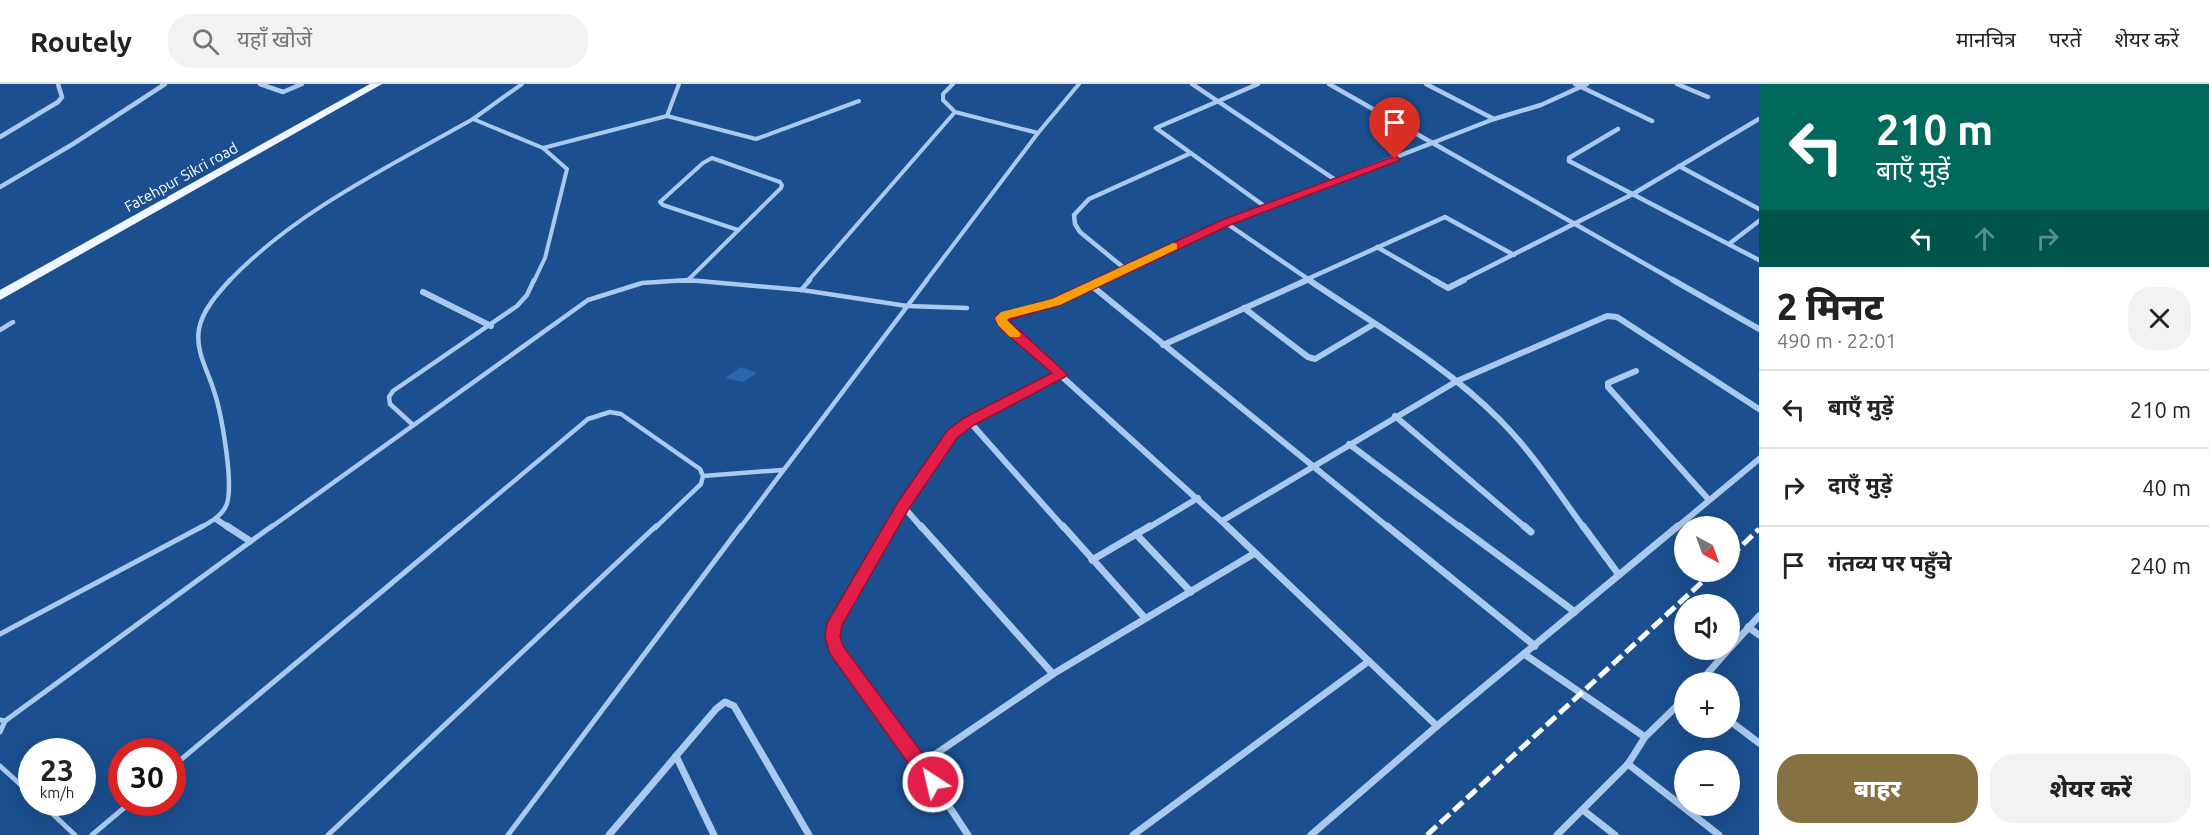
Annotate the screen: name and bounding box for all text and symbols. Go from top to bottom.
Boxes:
search box [168,14,588,68]
icon: search [189,25,222,58]
text: Routely [30,26,132,57]
text: यहाँ खोजें [237,26,312,51]
text: मानचित्र [1956,27,2016,51]
text: परतें [2049,27,2081,51]
text: शेयर करें [2114,27,2179,51]
pin [1369,97,1420,159]
icon: arrive [1378,106,1411,139]
text: 210 m [1876,106,1993,153]
icon: left [1777,108,1855,186]
street label: Fatehpur Sikri road [121,139,241,215]
text: बाएँ मुड़ें [1876,155,1950,185]
icon: left [1905,222,1938,255]
icon: ahead [1968,222,2001,255]
icon: right [2031,222,2064,255]
text: 2 मिनट [1777,286,1883,327]
button: close [2128,287,2191,350]
text: 490 m · 22:01 [1777,329,1897,352]
icon: left [1777,393,1810,426]
text: बाएँ मुड़ें [1828,394,1894,419]
text: 210 m [2130,397,2191,422]
icon: right [1777,471,1810,504]
text: दाएँ मुड़ें [1828,472,1892,497]
text: 40 m [2142,475,2191,500]
north arrow [1674,516,1740,582]
map controls [1674,516,1740,816]
icon: arrive [1777,549,1810,582]
text: गंतव्य पर पहुँचे [1828,550,1952,575]
text: 240 m [2130,553,2191,578]
button: sound [1674,594,1740,660]
button: + [1674,672,1740,738]
speed limit sign: 30 [108,738,186,816]
position arrow [901,750,965,814]
button: − [1674,750,1740,816]
text: 23 [40,753,74,787]
button: बाहर [1777,754,1978,823]
button: शेयर करें [1990,754,2191,823]
text: km/h [40,784,74,801]

